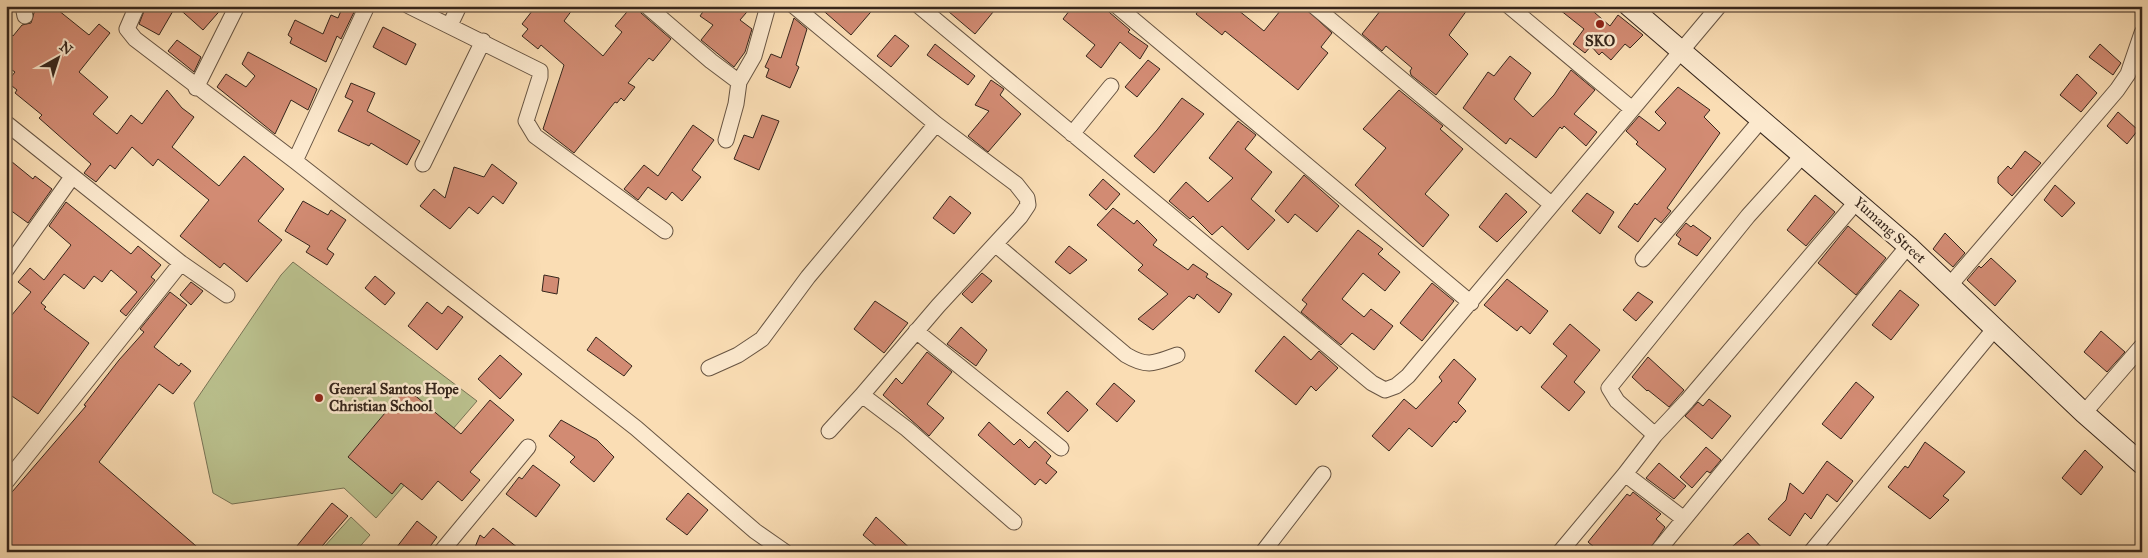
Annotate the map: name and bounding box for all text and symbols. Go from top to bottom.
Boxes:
marker: SKO [1594,18,1606,30]
north arrow [32,32,82,82]
place label: SKO [1585,32,1615,50]
text: N [56,38,76,59]
street label: Yumang Street [1850,193,1930,268]
place label: General Santos Hope Christian School [329,380,459,415]
marker: General Santos Hope Christian School [313,392,325,404]

